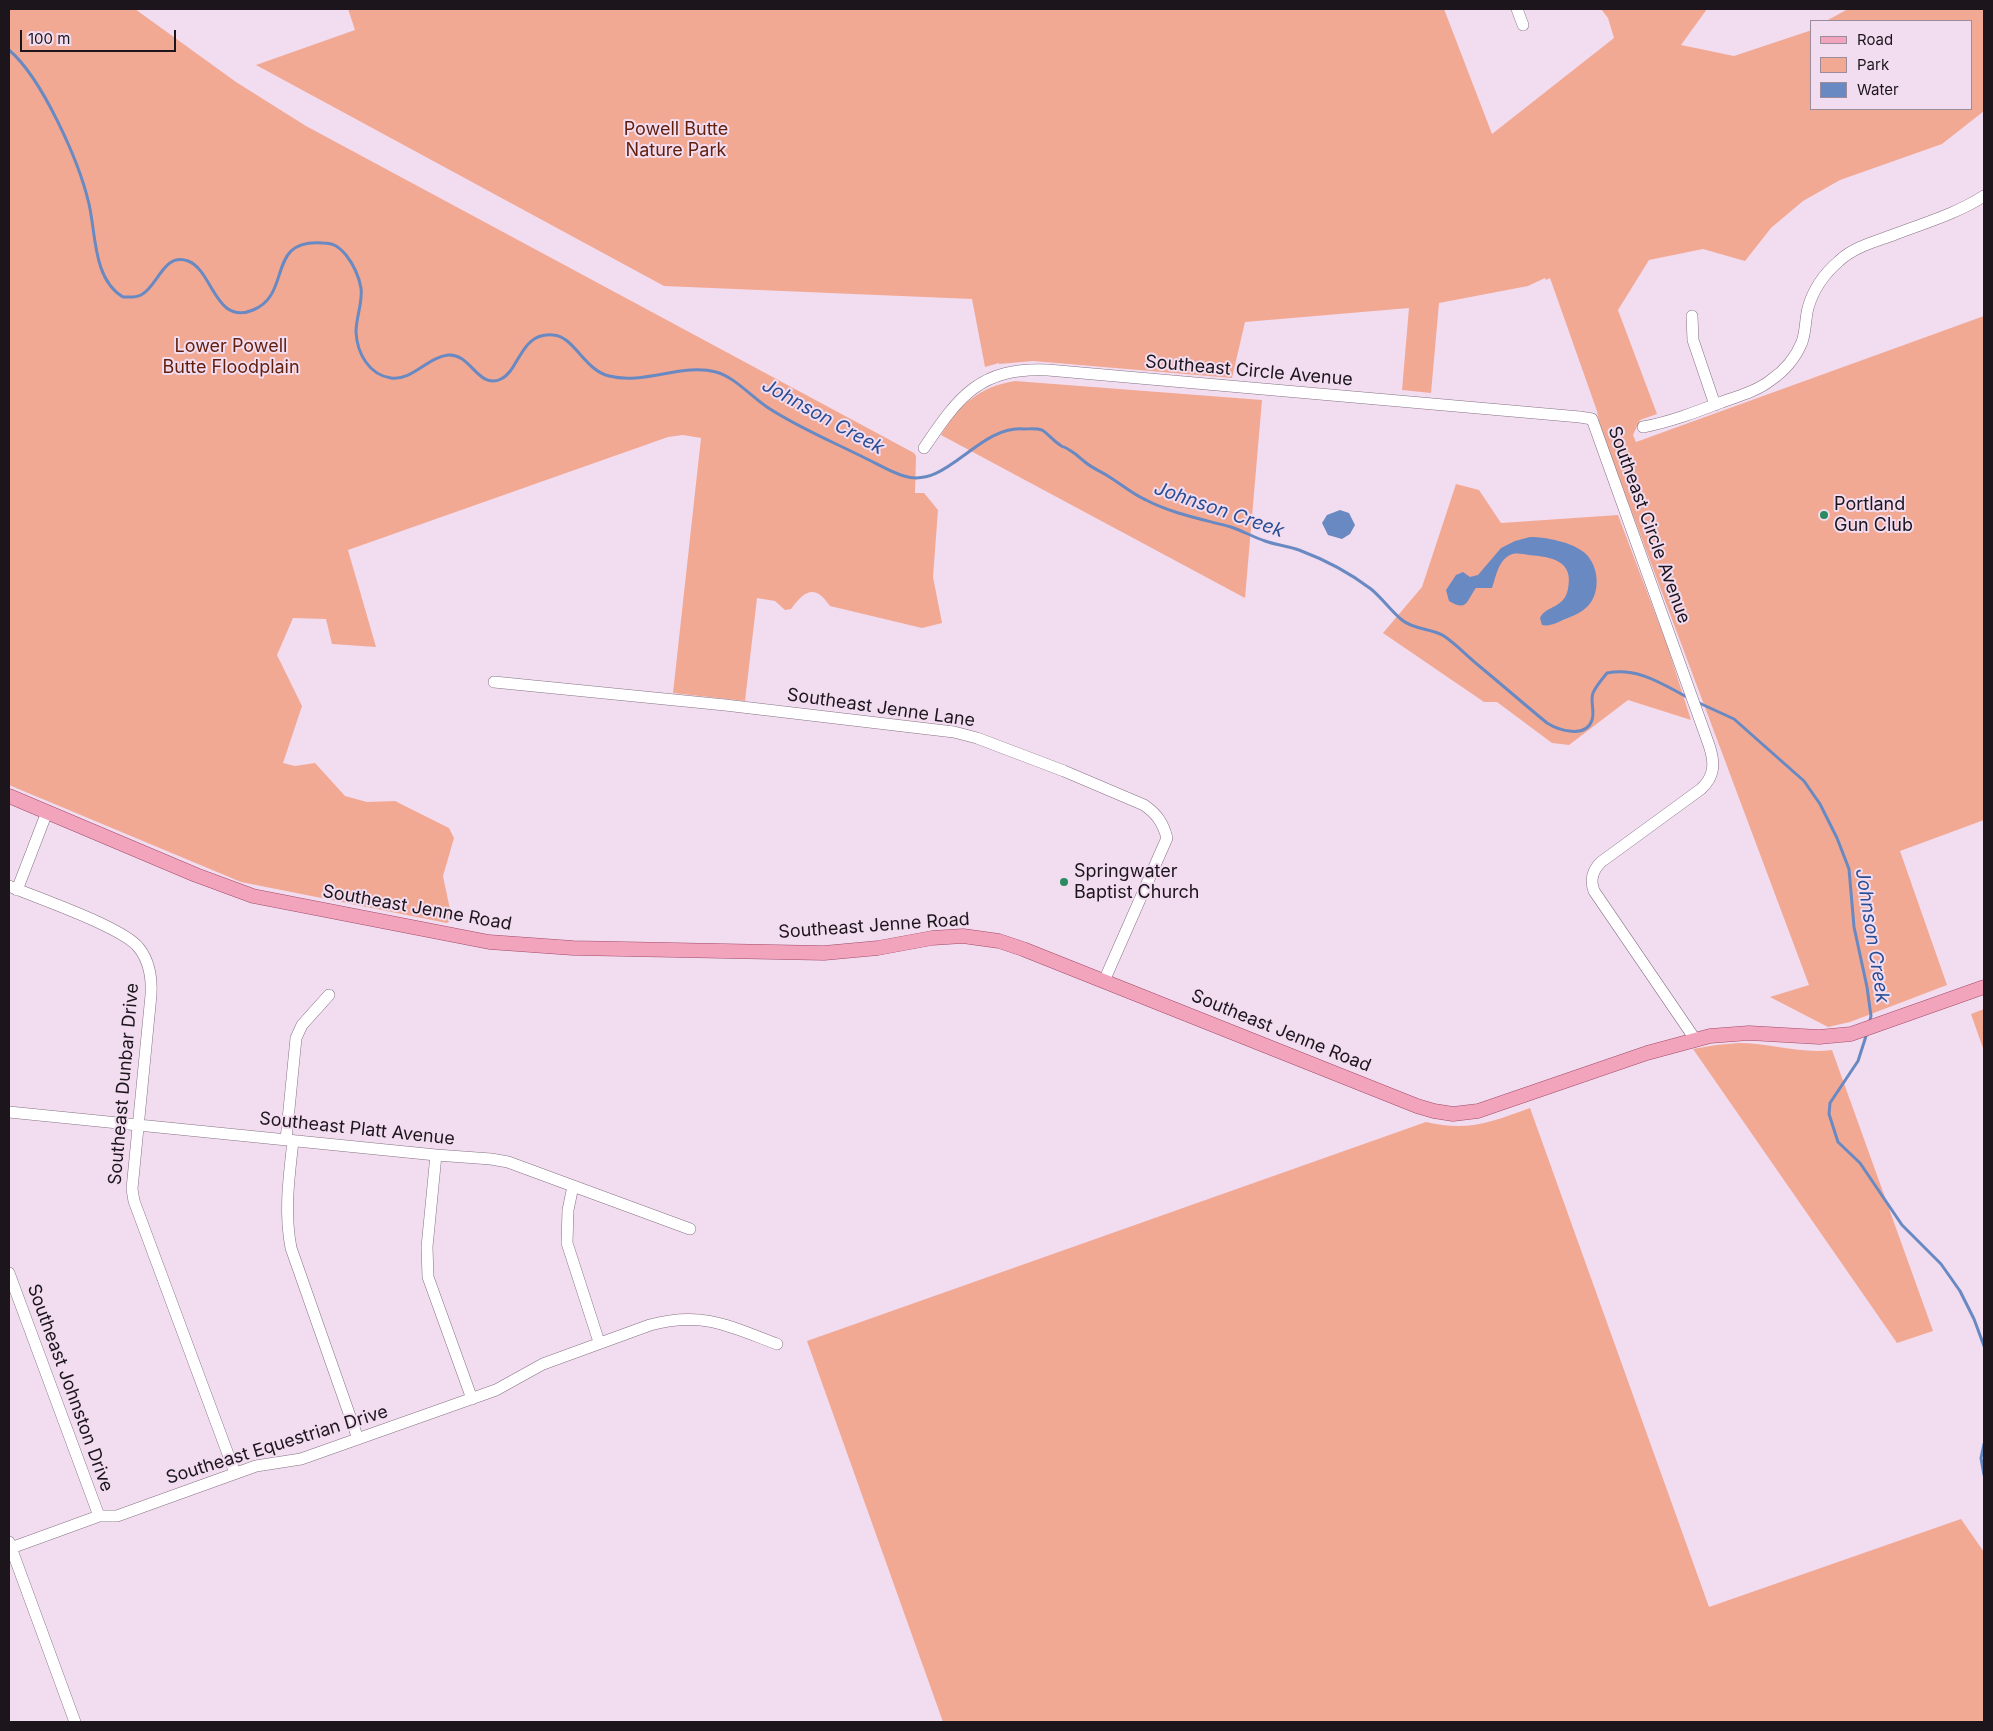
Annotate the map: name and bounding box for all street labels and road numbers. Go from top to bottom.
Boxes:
street label: Southeast Circle Avenue [1144,351,1354,391]
street label: Southeast Circle Avenue [1603,424,1695,626]
street label: Southeast Jenne Lane [786,684,976,732]
street label: Southeast Jenne Road [321,881,513,935]
street label: Southeast Jenne Road [778,909,970,943]
street label: Southeast Dunbar Drive [104,982,144,1186]
street label: Southeast Jenne Road [1188,985,1374,1077]
street label: Southeast Platt Avenue [258,1108,456,1150]
street label: Southeast Johnston Drive [22,1281,118,1495]
street label: Southeast Equestrian Drive [163,1401,391,1489]

